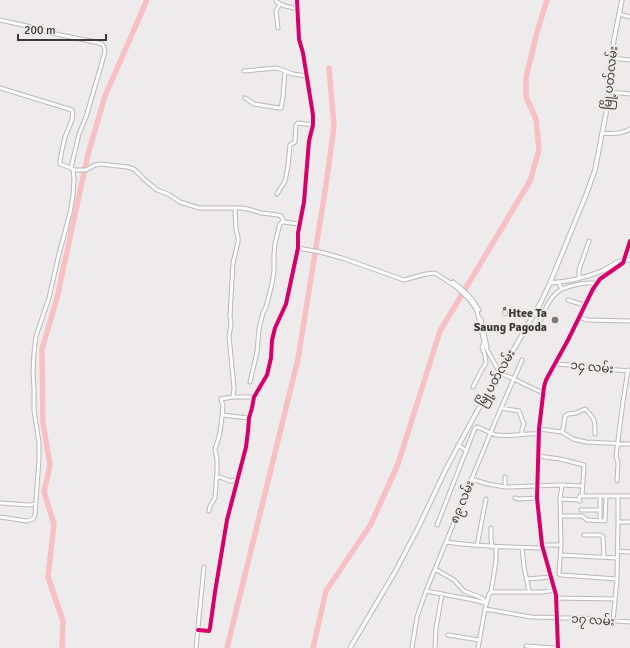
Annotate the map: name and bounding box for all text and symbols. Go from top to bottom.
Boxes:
scale bar [18,16,106,42]
text: 200 m [24,23,56,38]
street label: မြို့ပတ်လမ်း [598,45,623,111]
place label: ံHtee Ta Saung Pagoda [474,306,547,335]
marker: ံHtee Ta Saung Pagoda [550,315,560,325]
street label: မြို့ပတ်လမ်း [472,346,521,411]
street label: ၁၄ လမ်း [569,356,614,379]
street label: ၈၉ လမ်း [445,478,480,527]
street label: ၁၇ လမ်း [571,609,615,631]

